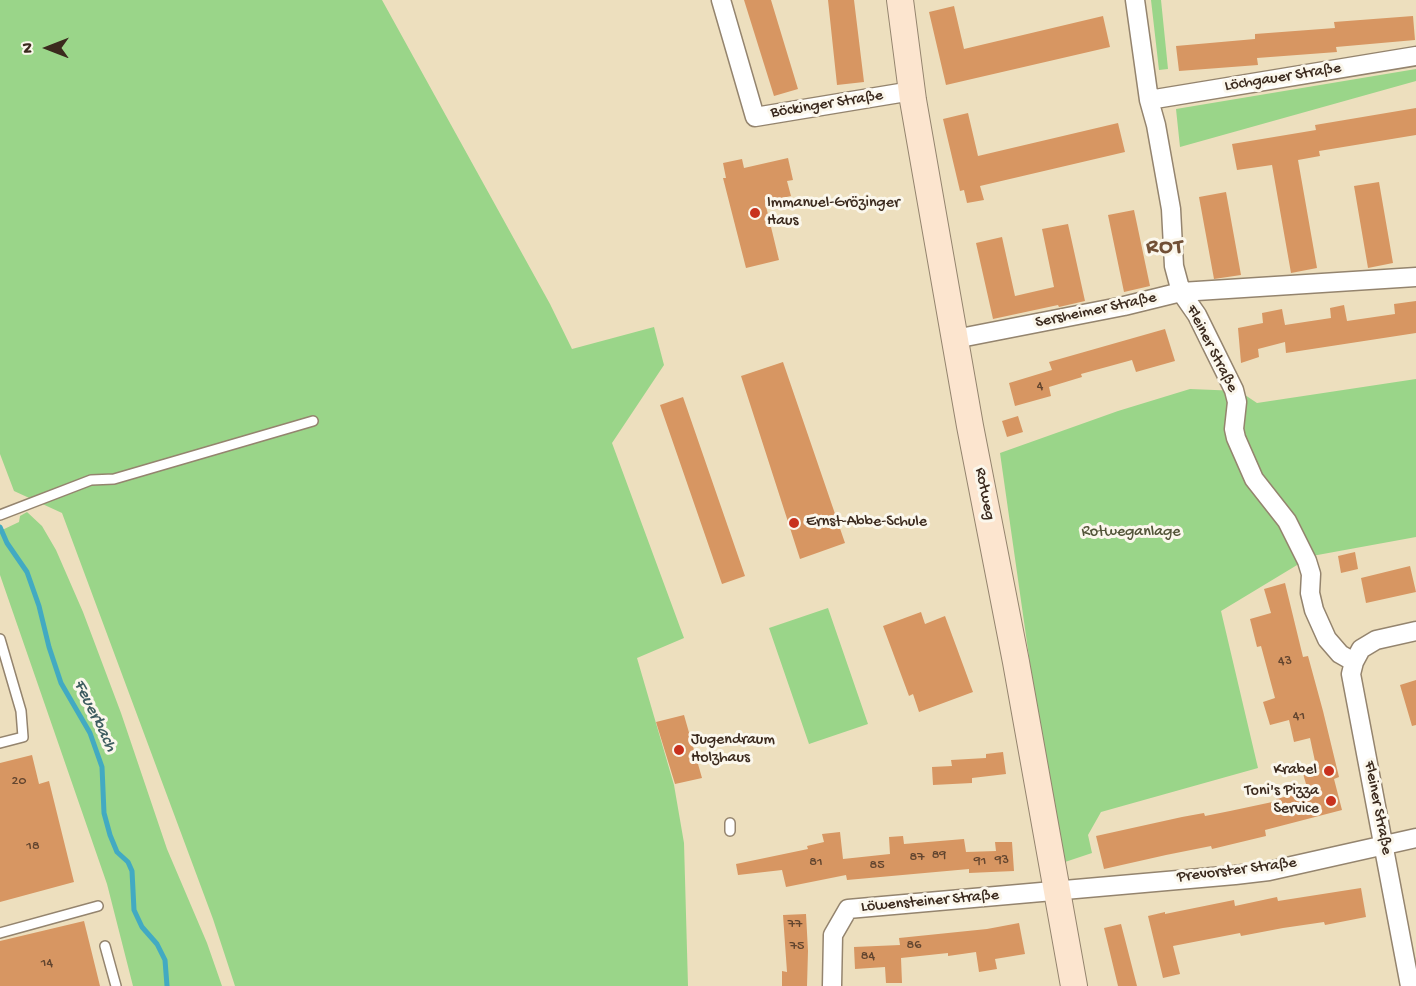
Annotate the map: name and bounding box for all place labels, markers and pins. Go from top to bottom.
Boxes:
place label: Immanuel-Grözinger Haus [767,194,900,232]
marker: Immanuel-Grözinger Haus [748,206,762,220]
place label: Ernst-Abbe-Schule [806,513,927,533]
marker: Ernst-Abbe-Schule [787,516,801,530]
place label: Jugendraum Holzhaus [691,731,775,769]
marker: Jugendraum Holzhaus [672,743,686,757]
place label: Krabel [1273,761,1317,781]
marker: Krabel [1322,764,1336,778]
place label: Toni's Pizza Service [1244,782,1319,820]
marker: Toni's Pizza Service [1324,794,1338,808]

